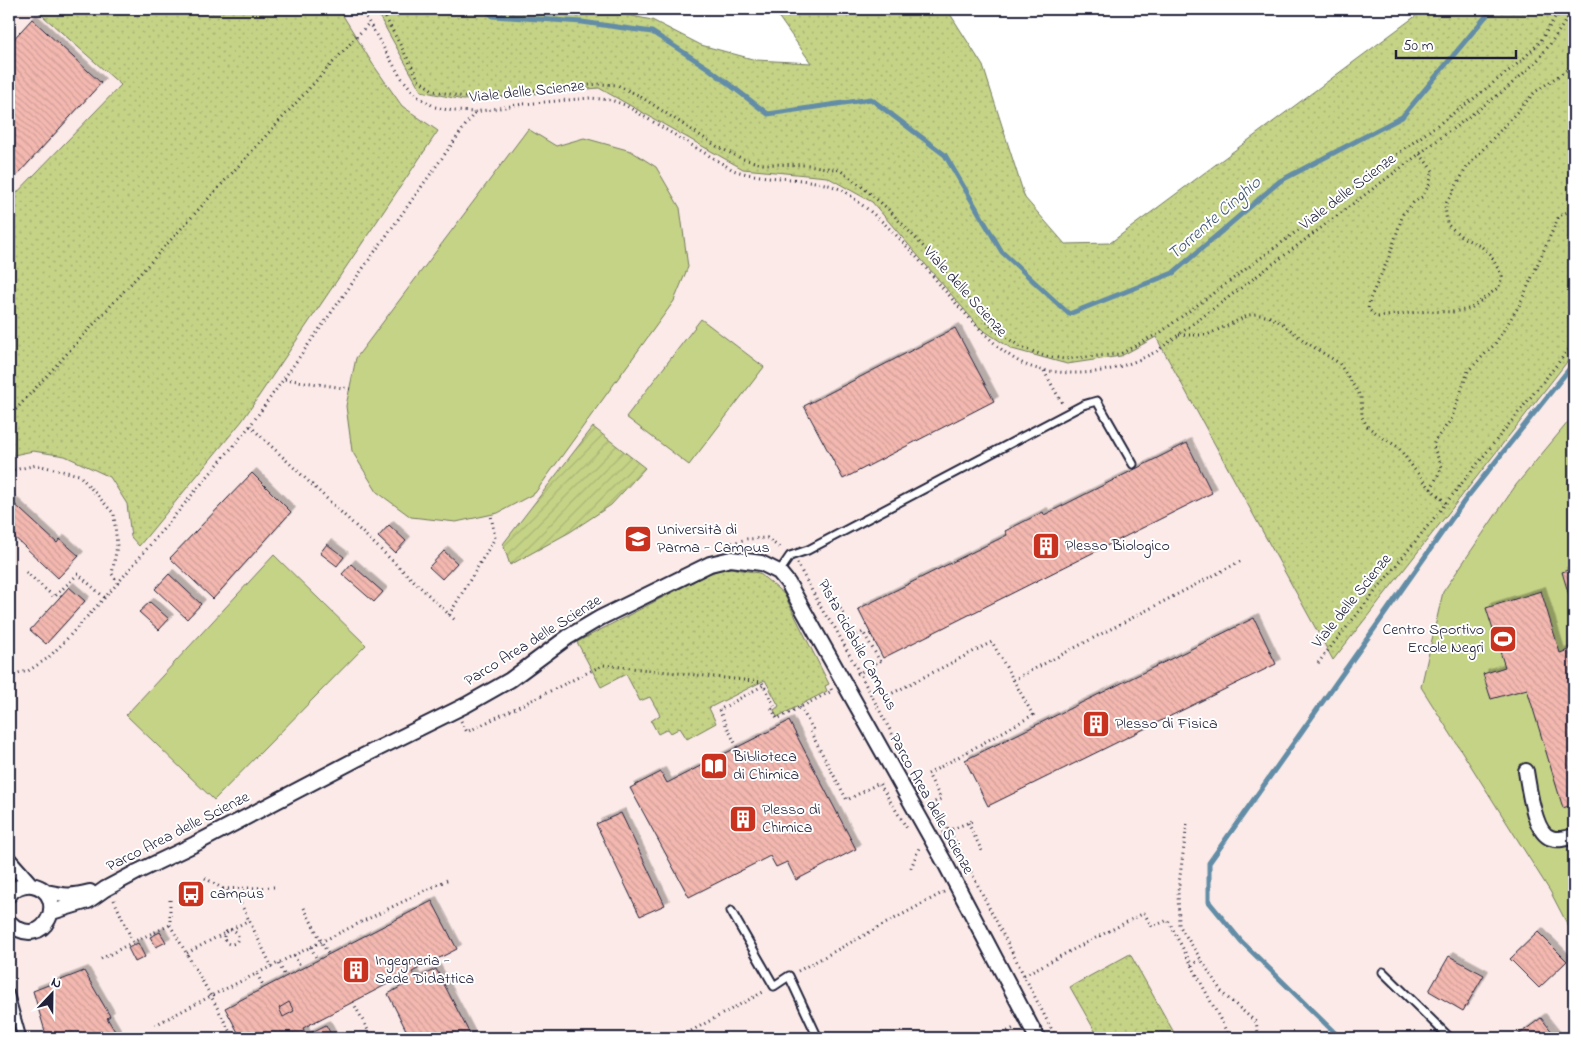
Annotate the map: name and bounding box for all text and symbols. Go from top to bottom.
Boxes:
scale bar [1396,28,1516,60]
text: 50 m [1403,35,1434,57]
street label: Viale delle Scienze [467,74,587,110]
street label: Viale delle Scienze [1294,147,1402,237]
water label: Torrente Cinghio [1163,171,1268,267]
street label: Viale delle Scienze [917,240,1013,344]
place label: Università di Parma - Campus [657,518,770,560]
school or university icon: Università di Parma - Campus [623,524,653,554]
building icon: Plesso Biologico [1031,531,1061,561]
place label: Plesso Biologico [1065,534,1170,558]
street label: Viale delle Scienze [1306,548,1398,654]
street label: Pista ciclabile Campus [811,575,903,715]
street label: Parco Area delle Scienze [460,589,607,693]
place label: Centro Sportivo Ercole Negri [1382,618,1484,660]
sports icon: Centro Sportivo Ercole Negri [1488,624,1518,654]
building icon: Plesso di Fisica [1081,709,1111,739]
place label: Plesso di Fisica [1115,712,1218,736]
street label: Parco Area delle Scienze [882,729,980,880]
place label: Biblioteca di Chimica [732,745,799,787]
library icon: Biblioteca di Chimica [699,751,729,781]
street label: Parco Area delle Scienze [102,785,255,879]
place label: Plesso di Chimica [762,798,821,840]
building icon: Plesso di Chimica [728,804,758,834]
bus stop icon: campus [176,879,206,909]
place label: campus [210,882,264,906]
place label: Ingegneria - Sede Didattica [375,949,474,991]
building icon: Ingegneria - Sede Didattica [341,955,371,985]
north arrow [28,970,78,1020]
text: N [48,972,65,995]

